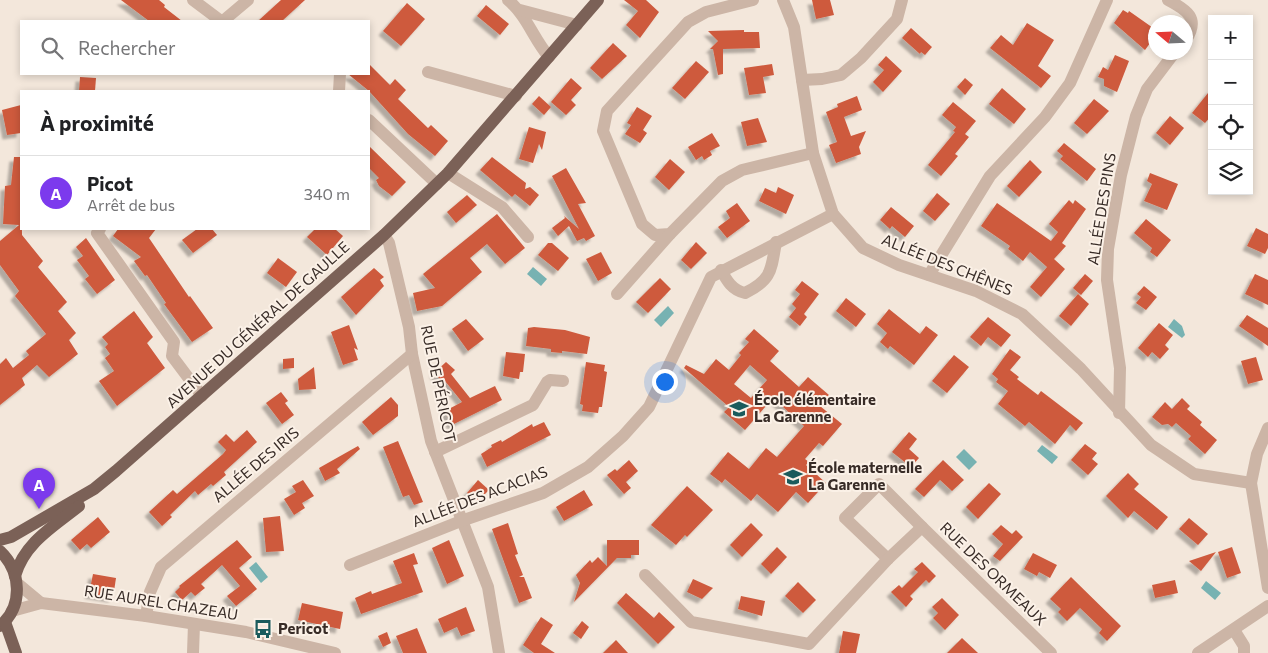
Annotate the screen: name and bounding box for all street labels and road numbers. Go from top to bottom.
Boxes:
street label: ALLÉE DES PINS [1082,151,1119,266]
street label: ALLÉE DES CHÊNES [879,229,1016,299]
street label: AVENUE DU GÉNÉRAL DE GAULLE [161,236,353,411]
street label: RUE DE PÉRICOT [418,323,461,444]
street label: ALLÉE DES IRIS [208,422,302,506]
street label: ALLÉE DES ACACIAS [409,461,550,530]
street label: RUE DES ORMEAUX [937,518,1051,629]
street label: RUE AUREL CHAZEAU [83,581,239,623]

